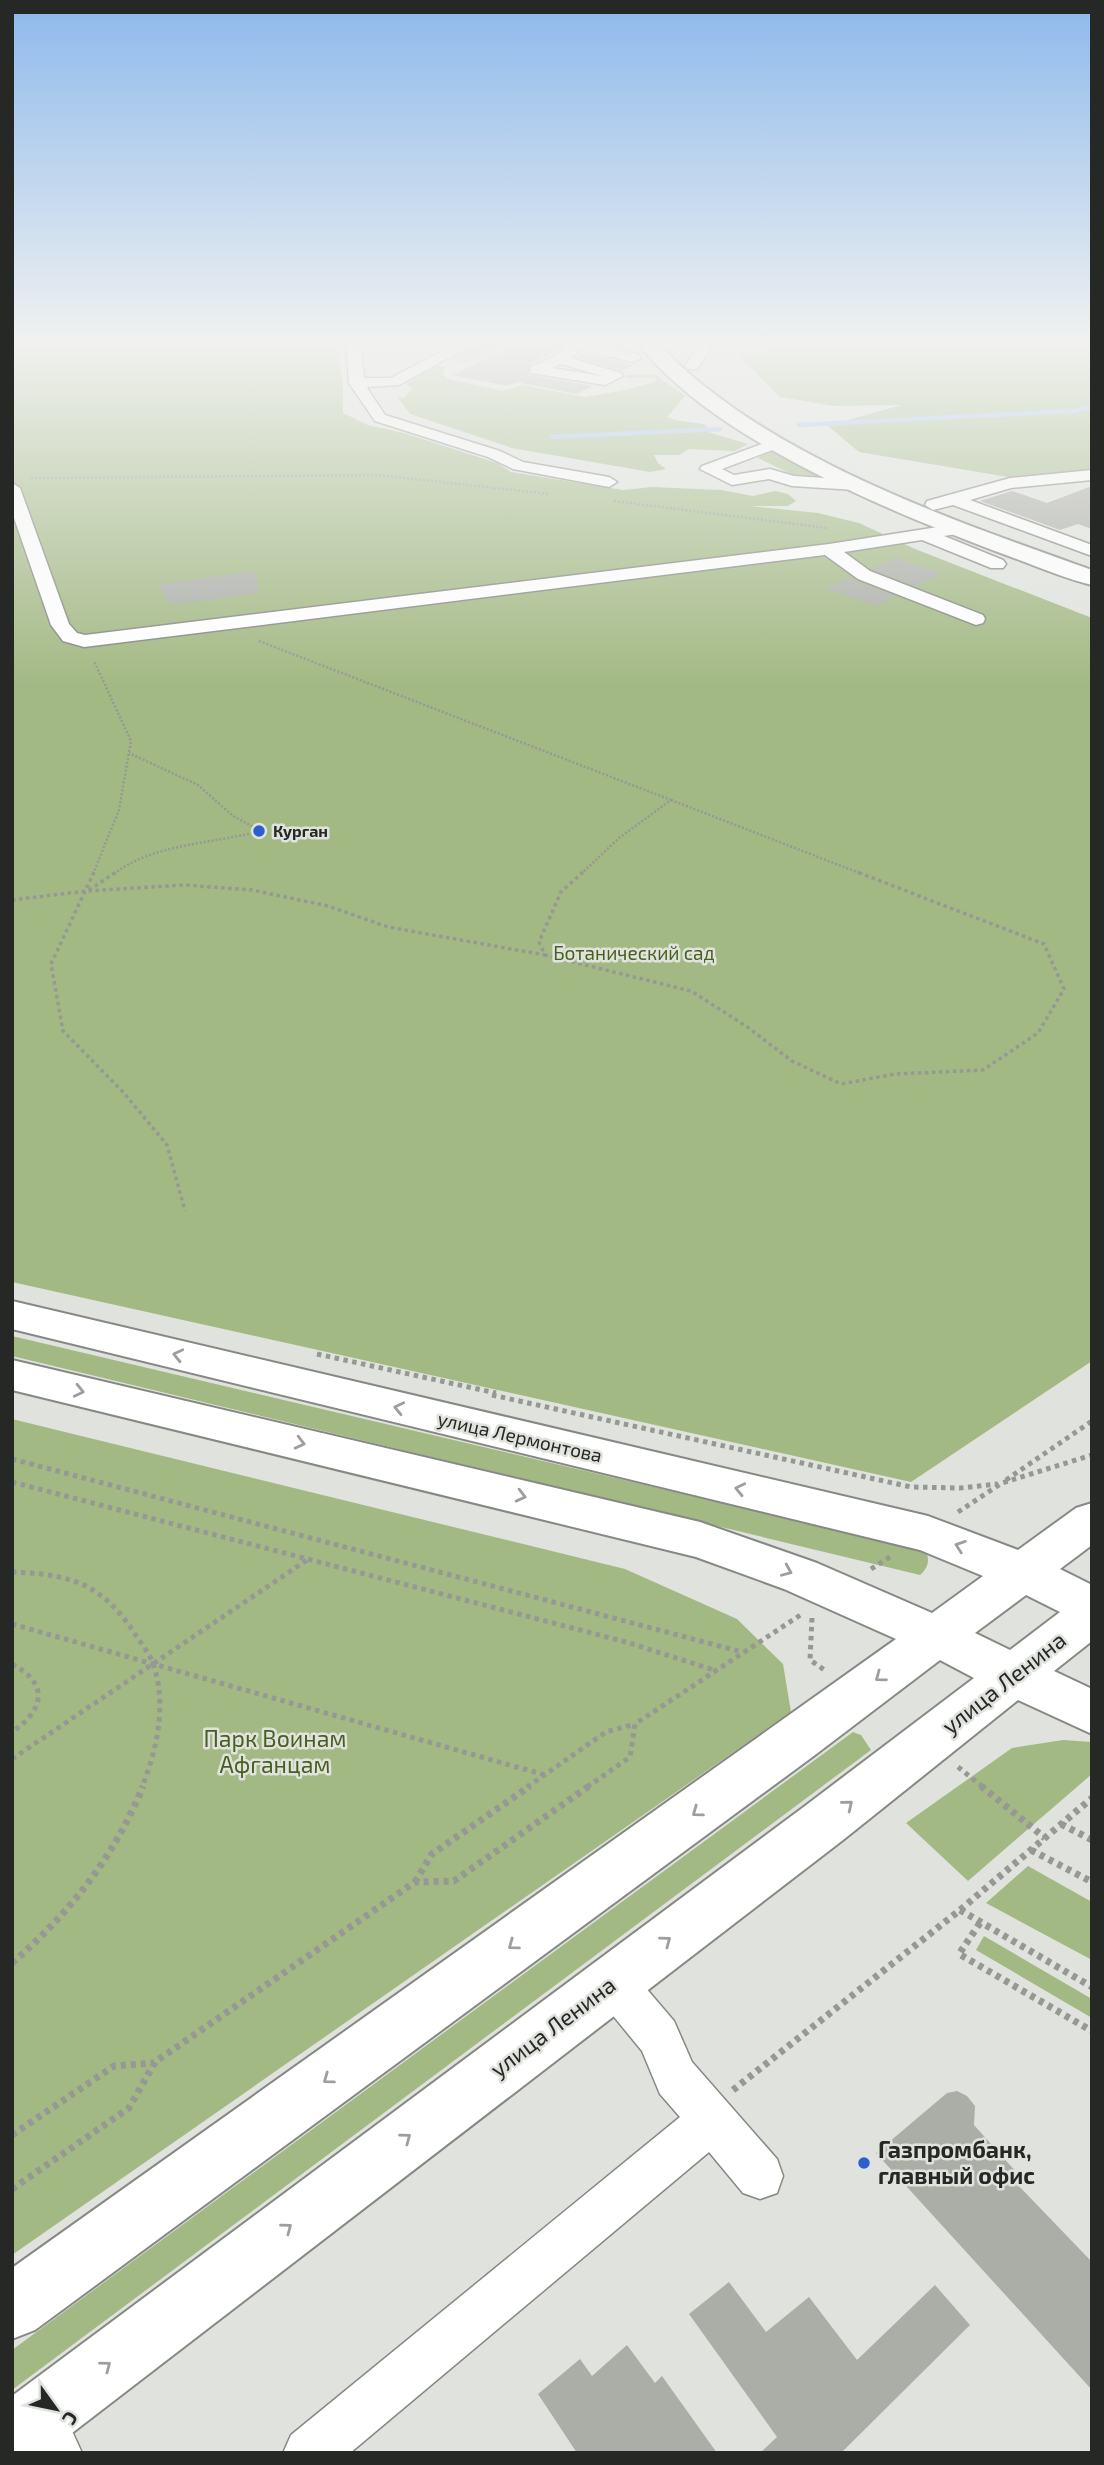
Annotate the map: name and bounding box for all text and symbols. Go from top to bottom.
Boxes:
place label: Курган [273,821,328,840]
marker: Курган [251,823,267,839]
park label: Ботанический сад [553,941,715,964]
one-way arrow [172,1349,184,1363]
one-way arrow [73,1382,85,1397]
one-way arrow [394,1402,406,1416]
street label: улица Лермонтова [435,1406,605,1468]
one-way arrow [294,1435,306,1449]
one-way arrow [734,1483,746,1497]
one-way arrow [515,1488,527,1503]
one-way arrow [955,1540,967,1554]
one-way arrow [781,1562,793,1576]
street label: улица Ленина [936,1625,1072,1740]
one-way arrow [876,1669,888,1682]
park label: Парк Воинам Афганцам [203,1724,347,1778]
one-way arrow [840,1800,852,1813]
one-way arrow [692,1804,705,1816]
one-way arrow [508,1937,521,1950]
one-way arrow [658,1937,671,1950]
street label: улица Ленина [484,1970,621,2083]
one-way arrow [324,2071,336,2083]
one-way arrow [399,2133,411,2146]
place label: Газпромбанк, главный офис [878,2135,1035,2189]
marker: Газпромбанк, главный офис [856,2155,872,2171]
one-way arrow [279,2224,292,2237]
one-way arrow [98,2361,110,2374]
north arrow [21,2374,91,2444]
text: С [58,2408,83,2429]

